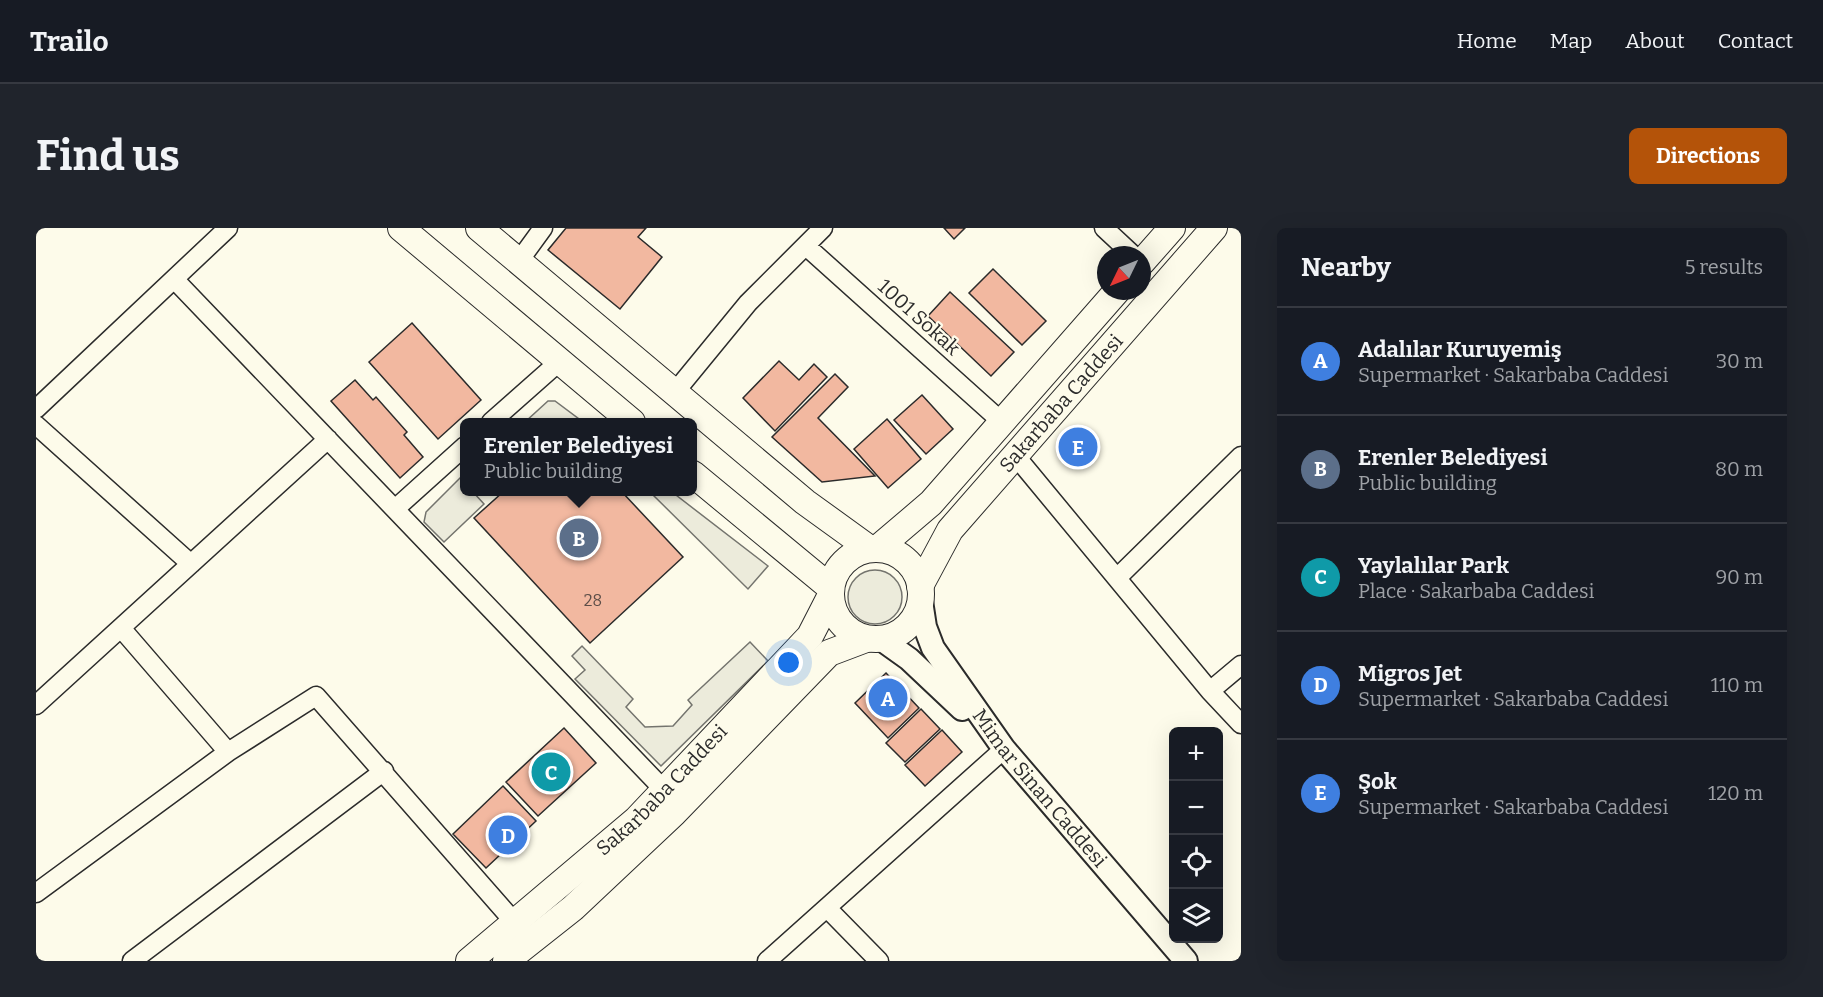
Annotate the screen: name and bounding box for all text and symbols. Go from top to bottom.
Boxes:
text: Trailo [30,25,109,58]
text: Home [1457,28,1517,54]
text: Map [1550,28,1592,54]
text: About [1625,28,1685,54]
text: Contact [1718,28,1793,54]
button: Directions [1629,128,1787,184]
text: Find us [36,131,180,181]
north arrow [1097,246,1151,300]
text: Nearby [1301,252,1391,283]
text: 5 results [1685,255,1763,279]
street label: 1001 Sokak [873,274,965,361]
street label: Sakarbaba Caddesi [994,329,1128,477]
text: Adalılar Kuruyemiş [1358,336,1562,363]
text: A [1313,349,1328,373]
text: 30 m [1716,349,1763,373]
text: Supermarket · Sakarbaba Caddesi [1358,363,1668,387]
popup [460,418,697,496]
pin: E [1058,424,1098,470]
text: Erenler Belediyesi [484,432,673,459]
text: Erenler Belediyesi [1358,444,1547,471]
text: B [1314,457,1327,481]
text: 80 m [1715,457,1763,481]
text: Public building [484,459,623,483]
text: Public building [1358,471,1497,495]
pin: B [560,516,598,560]
text: Yaylalılar Park [1358,552,1509,579]
text: C [1314,565,1327,589]
text: 90 m [1715,565,1763,589]
text: Place · Sakarbaba Caddesi [1358,579,1594,603]
house number: 28 [584,591,602,610]
your location [774,648,803,677]
text: Migros Jet [1358,660,1462,687]
text: D [1313,673,1328,697]
text: 110 m [1711,673,1763,697]
pin: A [868,676,908,720]
text: Supermarket · Sakarbaba Caddesi [1358,687,1668,711]
street label: Mimar Sinan Caddesi [968,704,1112,872]
street label: Sakarbaba Caddesi [591,719,732,860]
map controls [1169,727,1223,943]
button: + [1169,727,1223,781]
pin: C [532,750,570,794]
text: Şok [1358,768,1397,795]
button: − [1169,781,1223,835]
text: E [1314,781,1327,805]
text: 120 m [1708,781,1763,805]
text: Supermarket · Sakarbaba Caddesi [1358,795,1668,819]
pin: D [488,812,528,858]
button: locate [1169,835,1223,889]
button: layers [1169,889,1223,943]

